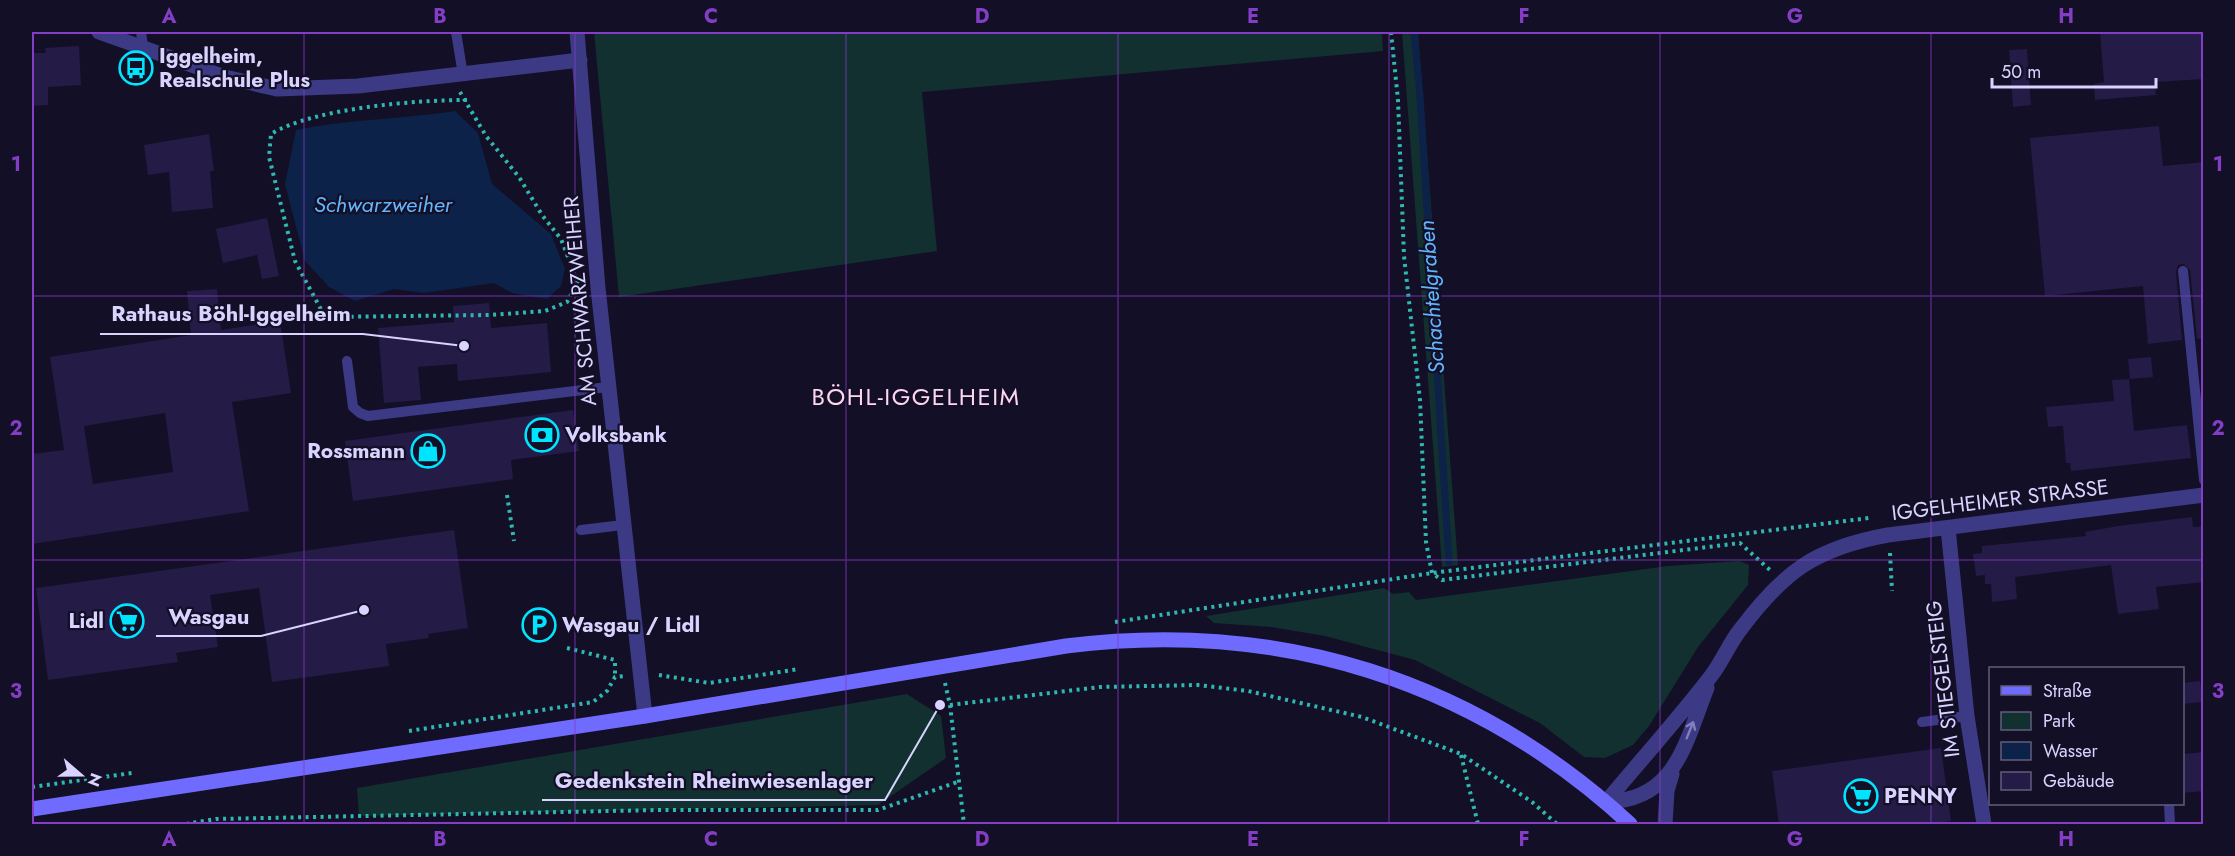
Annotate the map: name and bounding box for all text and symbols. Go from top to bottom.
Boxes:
text: A [161,2,177,31]
text: B [433,2,447,31]
text: C [704,2,718,31]
text: D [975,2,989,31]
text: E [1247,2,1259,31]
text: F [1518,2,1530,31]
text: G [1787,2,1803,31]
text: H [2058,2,2074,31]
place label: Iggelheim, Realschule Plus [159,41,310,95]
bus stop icon: Iggelheim, Realschule Plus [118,50,154,86]
scale bar [1992,51,2156,89]
text: 50 m [2001,59,2041,85]
text: 1 [11,150,21,179]
text: 1 [2213,150,2223,179]
water label: Schwarzweiher [314,188,454,220]
street label: AM SCHWARZWEIHER [556,195,604,407]
water label: Schachtelgraben [1410,219,1452,375]
callout: Rathaus Böhl-Iggelheim [100,294,363,334]
text: Rathaus Böhl-Iggelheim [111,297,351,329]
district label: BÖHL-IGGELHEIM [811,379,1021,414]
text: 2 [9,414,23,443]
text: 2 [2211,414,2225,443]
bank icon: Volksbank [524,417,560,453]
place label: Volksbank [564,420,667,450]
shop icon: Rossmann [410,433,446,469]
place label: Rossmann [307,436,405,466]
street label: IGGELHEIMER STRASSE [1890,472,2110,528]
callout: Wasgau [156,596,261,636]
street label: IM STIEGELSTEIG [1918,599,1968,759]
text: Wasgau [168,600,250,632]
supermarket icon: Lidl [109,603,145,639]
place label: Lidl [68,606,104,636]
parking icon: Wasgau / Lidl [521,607,557,643]
place label: Wasgau / Lidl [562,610,700,640]
legend [1989,667,2184,805]
text: 3 [10,677,22,706]
text: 3 [2212,677,2224,706]
text: Straße [2043,678,2091,704]
text: Park [2043,708,2075,734]
one-way arrow [1685,721,1696,739]
text: Wasser [2043,738,2098,764]
north arrow [51,745,111,805]
callout: Gedenkstein Rheinwiesenlager [542,760,885,800]
text: Gedenkstein Rheinwiesenlager [555,764,873,796]
text: Gebäude [2043,768,2114,794]
text: N [82,770,108,790]
supermarket icon: PENNY [1843,778,1879,814]
place label: PENNY [1884,781,1957,811]
text: A [161,825,177,854]
text: B [433,825,447,854]
text: C [704,825,718,854]
text: D [975,825,989,854]
text: E [1247,825,1259,854]
text: F [1518,825,1530,854]
text: G [1787,825,1803,854]
text: H [2058,825,2074,854]

